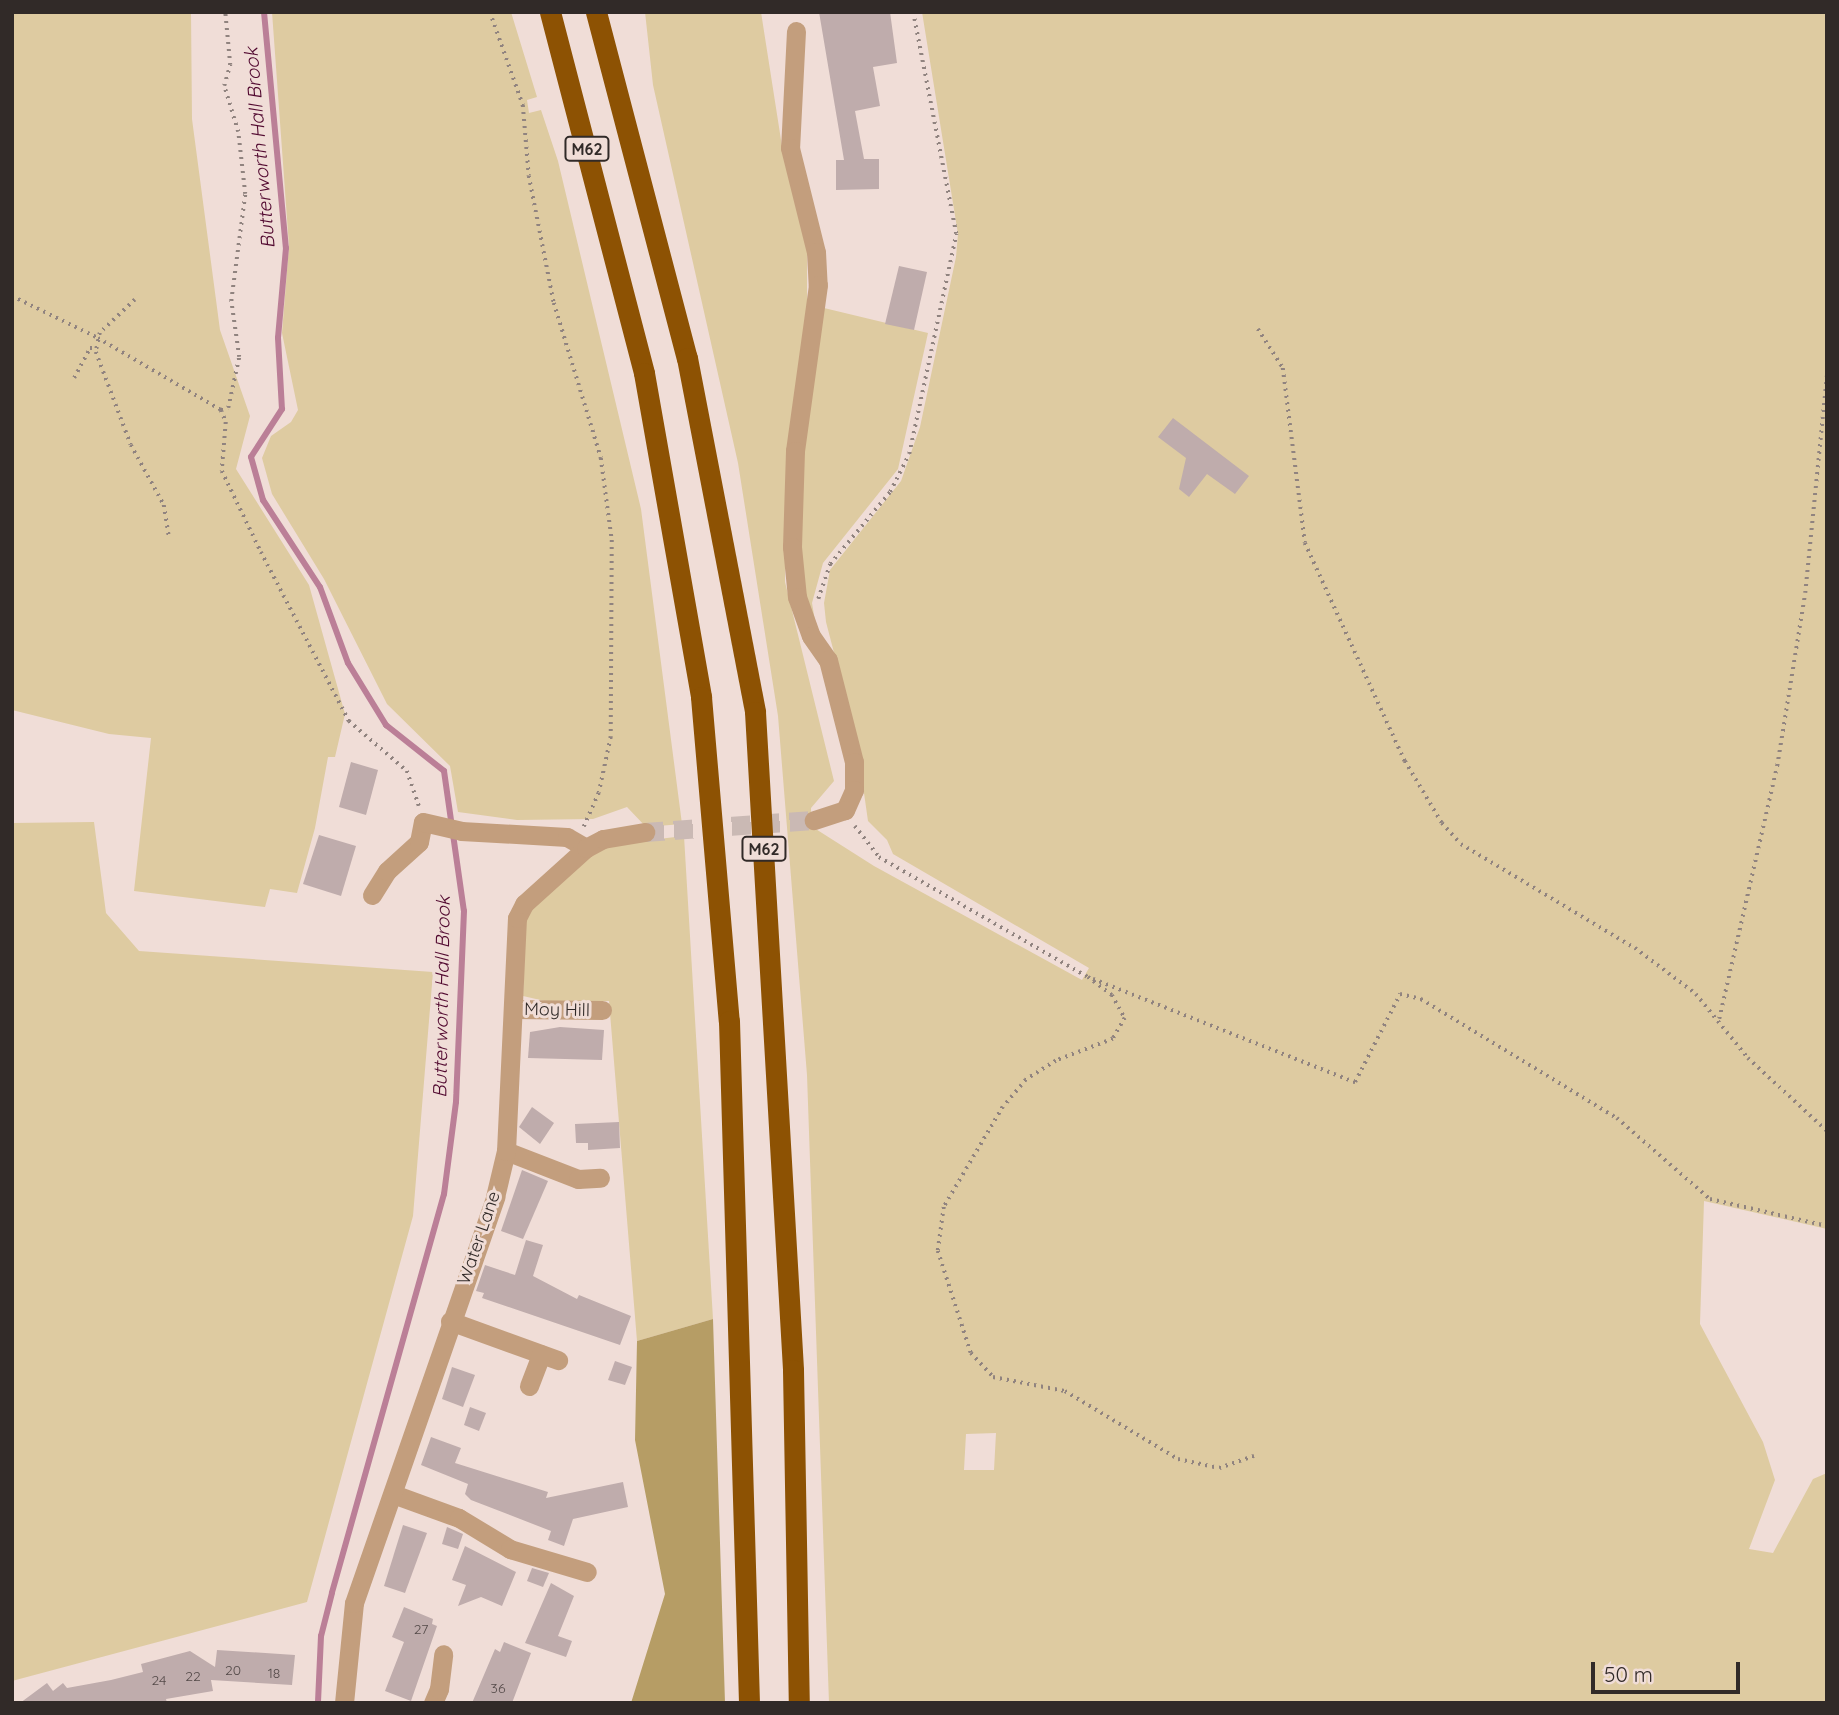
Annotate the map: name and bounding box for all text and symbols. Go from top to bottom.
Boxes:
water label: Butterworth Hall Brook [240,46,280,250]
road number: M62 [564,136,610,162]
road number: M62 [741,836,787,862]
water label: Butterworth Hall Brook [429,896,455,1098]
street label: Moy Hill [524,999,590,1021]
street label: Water Lane [453,1189,505,1287]
house number: 27 [414,1621,428,1637]
scale bar [1594,1648,1743,1692]
text: 50 m [1604,1661,1653,1687]
house number: 20 [225,1662,241,1678]
house number: 18 [268,1665,280,1681]
house number: 22 [185,1668,201,1684]
house number: 24 [152,1672,166,1688]
house number: 36 [491,1680,505,1696]

